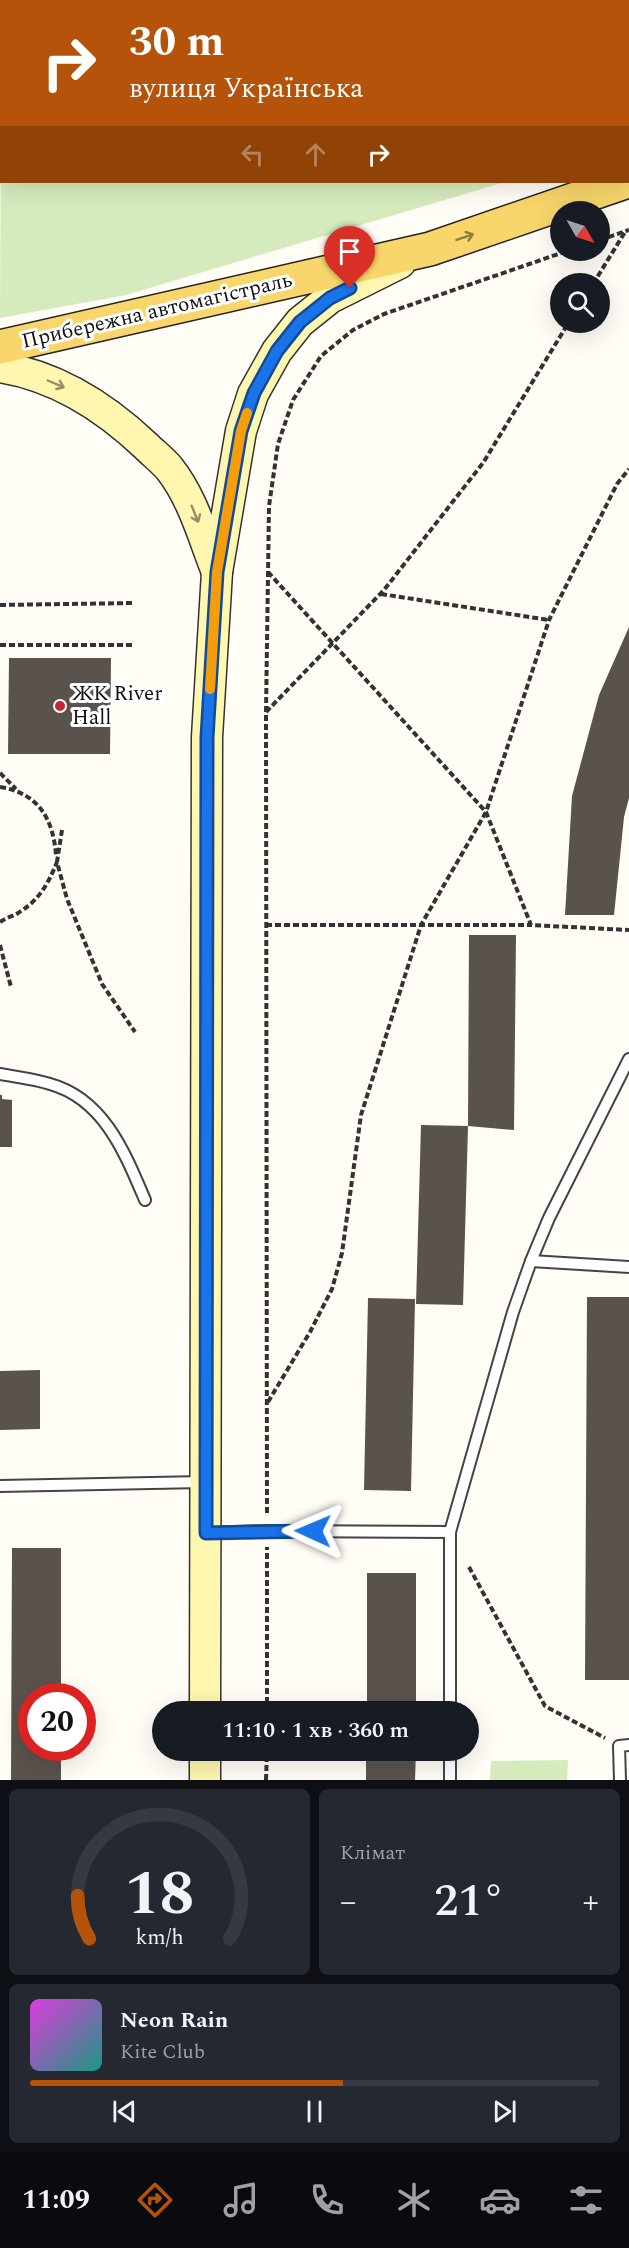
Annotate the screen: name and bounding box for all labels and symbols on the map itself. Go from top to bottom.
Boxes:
north arrow [550,201,610,261]
pin [324,226,375,288]
one-way arrow [455,230,474,241]
street label: Прибережна автомагістраль [19,264,295,358]
one-way arrow [46,379,64,390]
one-way arrow [190,504,201,523]
place label: ЖК River Hall [72,678,163,734]
marker: ЖК River Hall [53,699,67,713]
position arrow [281,1499,345,1563]
speed limit sign: 20 [18,1683,96,1761]

